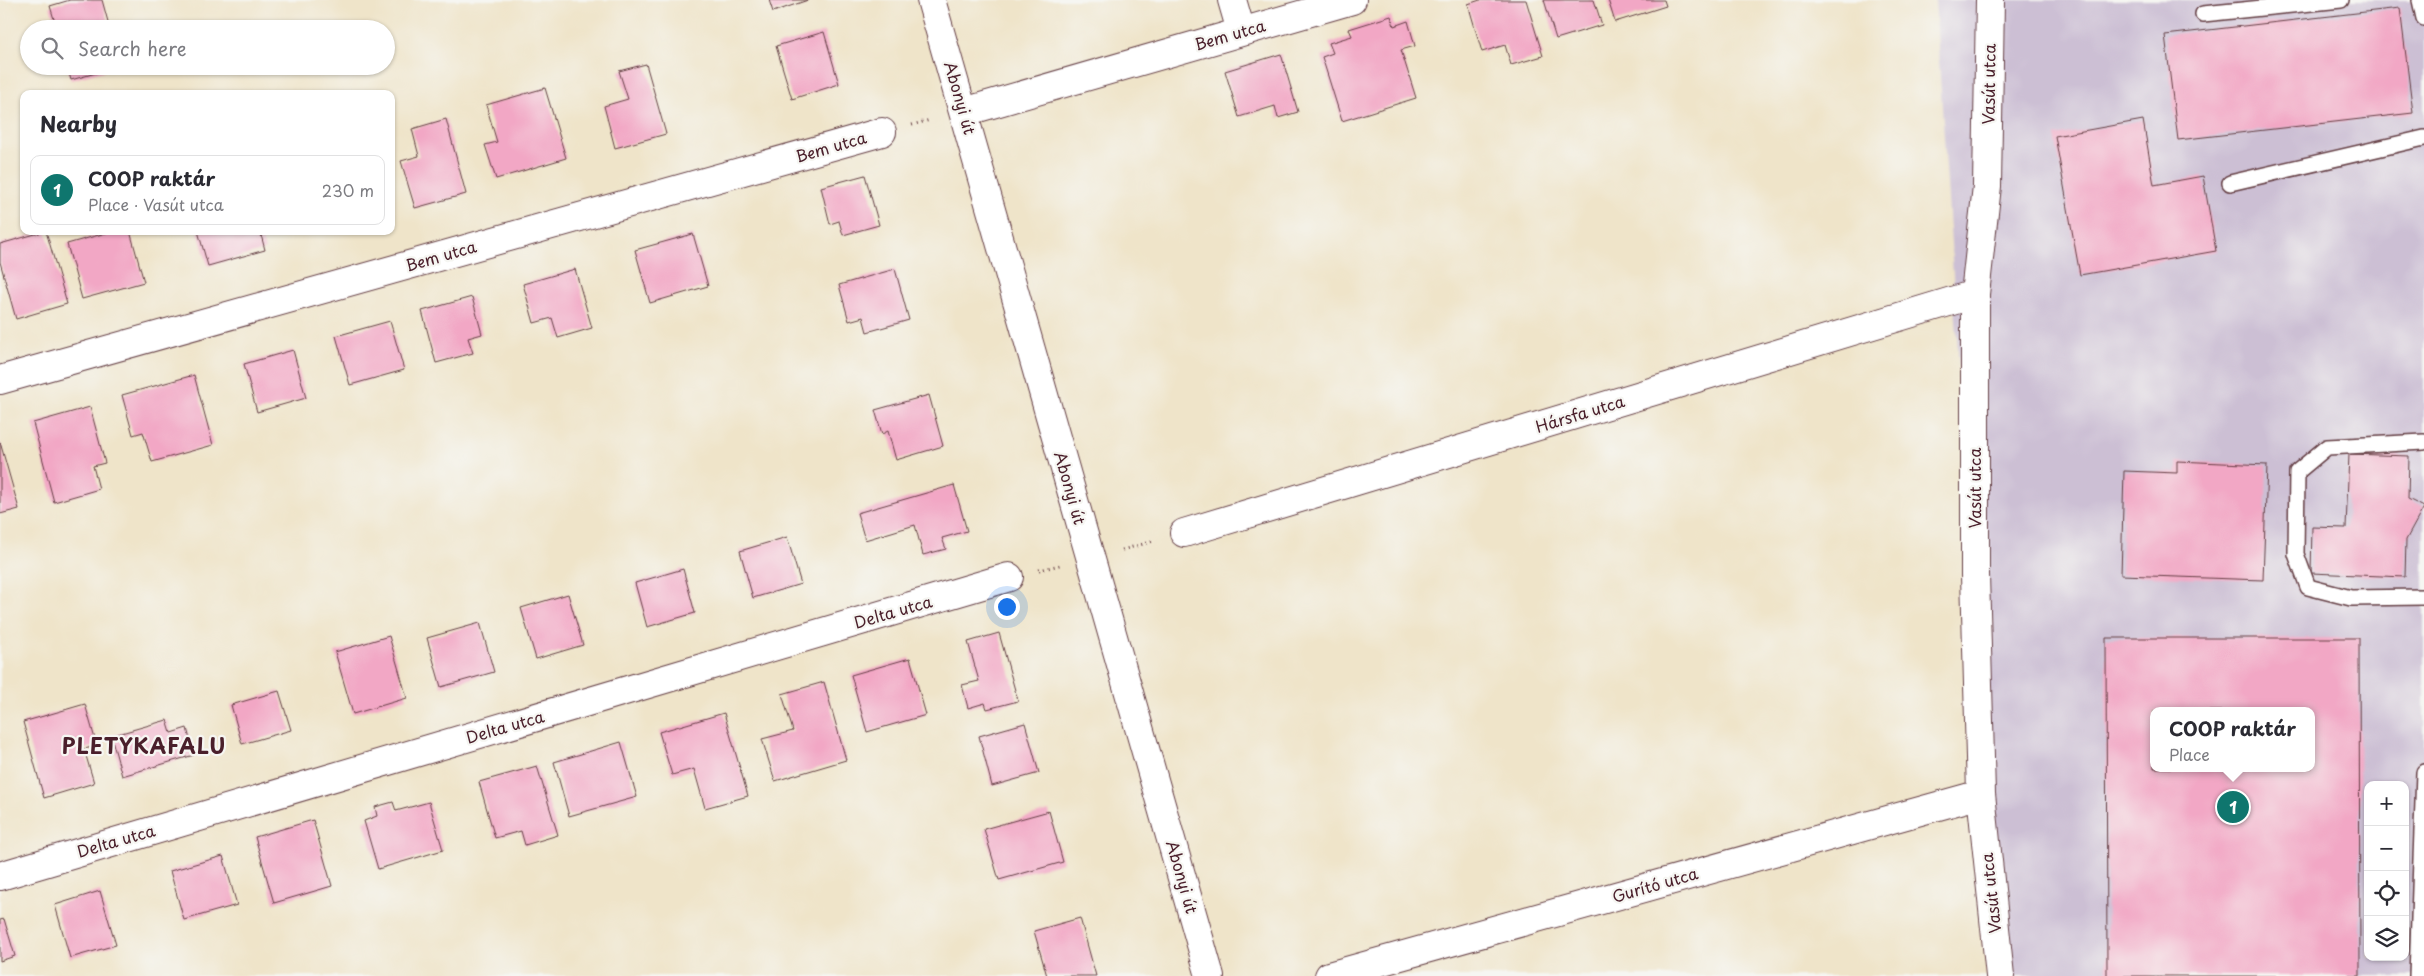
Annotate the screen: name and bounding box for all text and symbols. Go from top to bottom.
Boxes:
street label: Bem utca [1191,12,1268,56]
search box [20,20,395,75]
icon: search [38,34,66,62]
text: Search here [78,34,187,62]
street label: Vasút utca [1975,43,2001,125]
street label: Abonyi út [939,58,983,138]
text: Nearby [40,107,117,139]
street label: Bem utca [792,124,869,168]
text: COOP raktár [88,164,215,192]
text: 1 [53,178,61,202]
text: 230 m [322,178,374,202]
text: Place · Vasút utca [88,192,224,216]
street label: Bem utca [402,233,479,277]
street label: Hársfa utca [1532,388,1627,438]
street label: Abonyi út [1049,448,1093,528]
street label: Vasút utca [1962,448,1986,528]
street label: Delta utca [851,588,935,634]
your location [994,594,1020,620]
street label: Delta utca [463,703,547,749]
popup [2150,707,2315,772]
text: COOP raktár [2169,714,2296,742]
district label: PLETYKAFALU [62,729,226,761]
text: Place [2169,742,2210,766]
map controls [2364,781,2409,961]
button: + [2364,781,2409,826]
pin: 1 [2217,788,2249,826]
street label: Delta utca [74,817,158,863]
button: − [2364,826,2409,871]
street label: Abonyi út [1161,837,1205,917]
street label: Vasút utca [1974,852,2006,934]
street label: Gurító utca [1609,860,1701,908]
button: locate [2364,871,2409,916]
button: layers [2364,916,2409,961]

